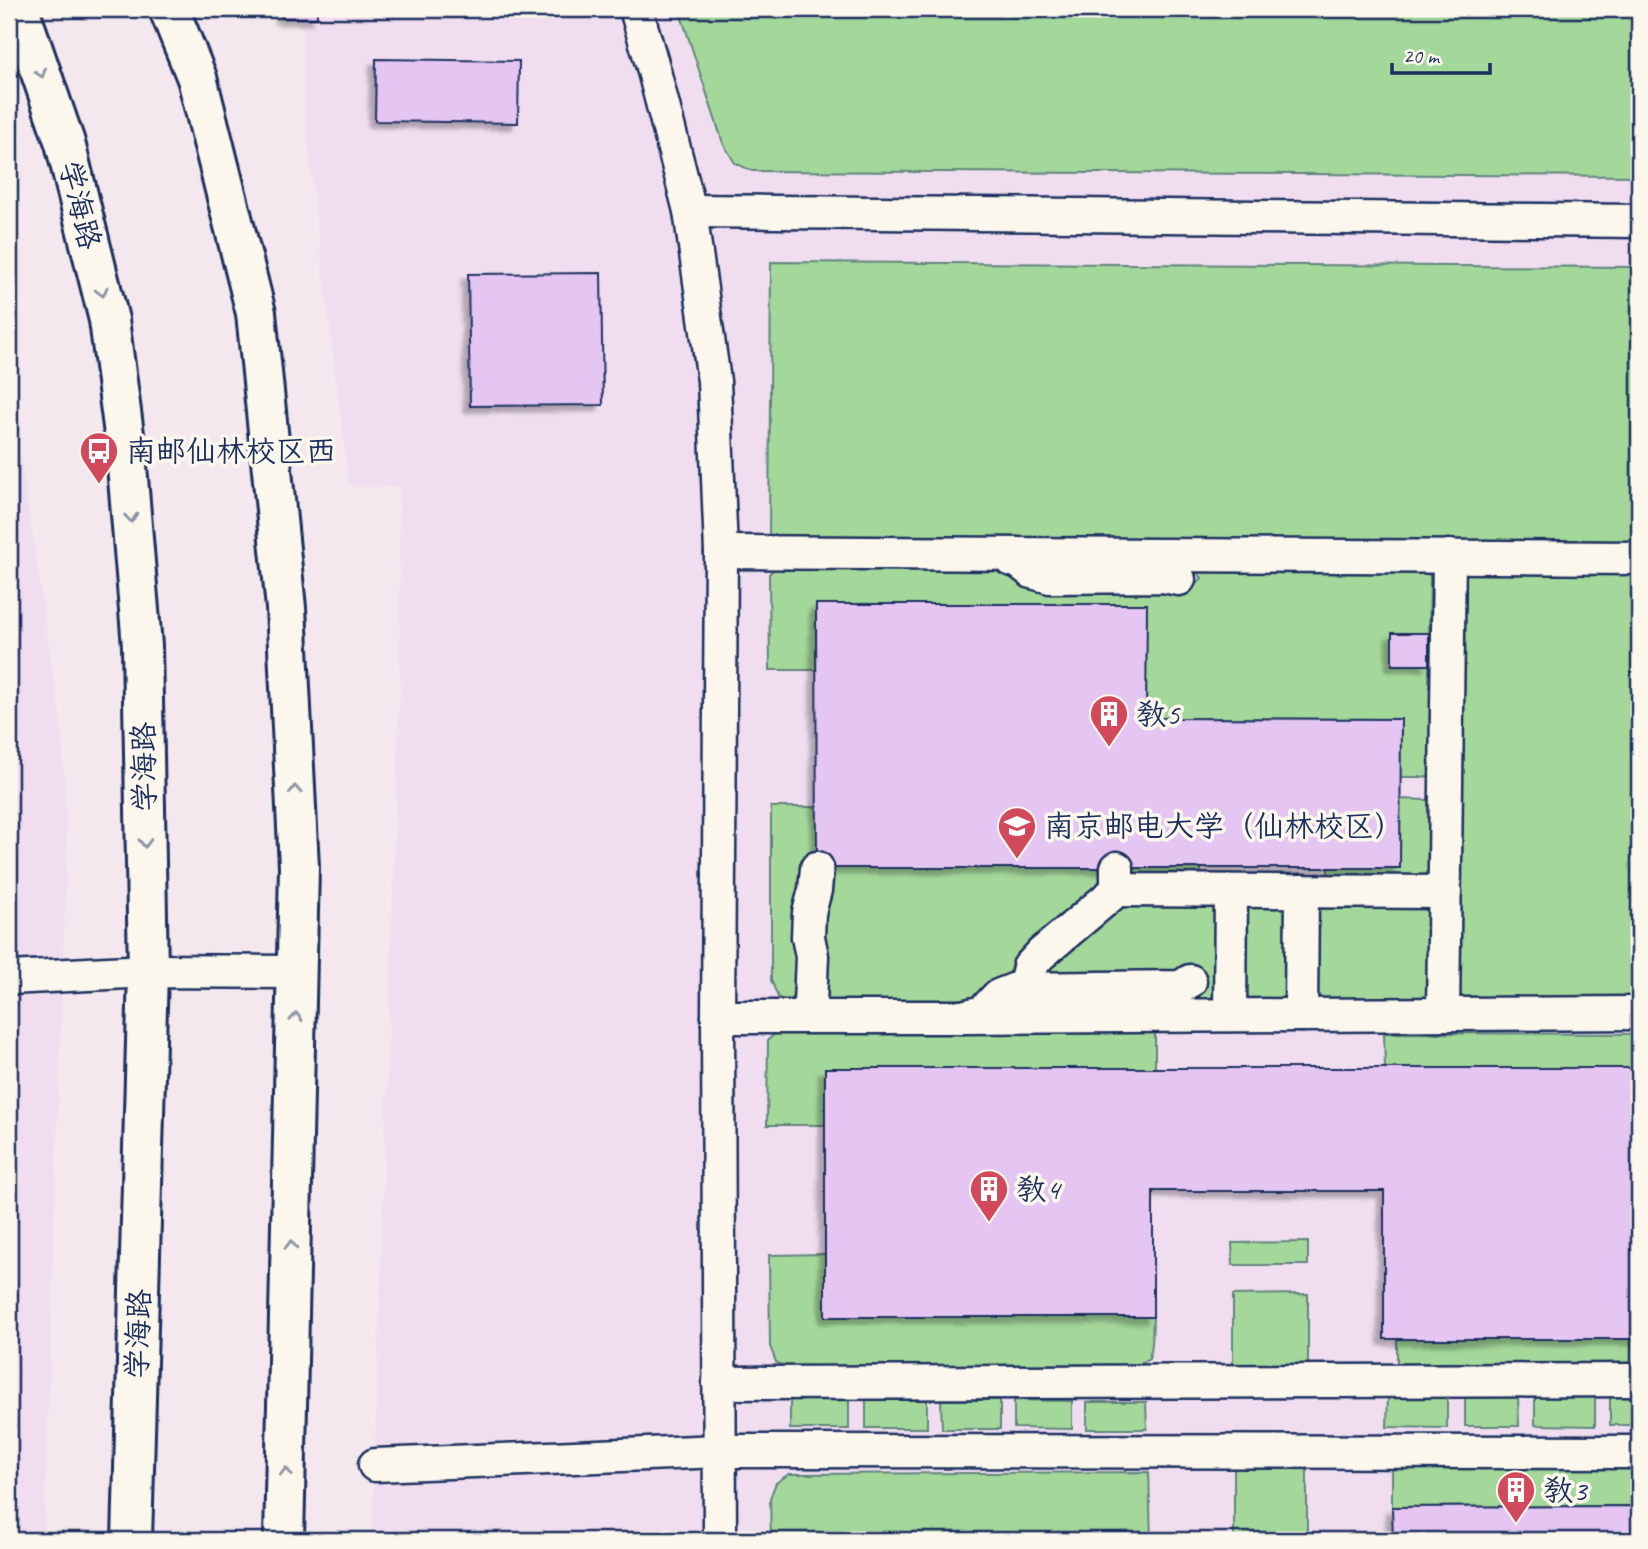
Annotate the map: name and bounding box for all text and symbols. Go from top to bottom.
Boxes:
scale bar [1392,32,1490,76]
text: 20 m [1403,43,1441,69]
one-way arrow [33,67,47,79]
street label: 学海路 [51,157,109,253]
one-way arrow [94,286,108,298]
bus stop icon: 南邮仙林校区西 [78,430,120,485]
place label: 南邮仙林校区西 [126,432,336,470]
one-way arrow [123,512,138,523]
building icon: 教5 [1088,693,1130,748]
place label: 教5 [1136,695,1181,733]
street label: 学海路 [124,722,164,812]
one-way arrow [288,784,303,795]
school or university icon: 南京邮电大学（仙林校区） [996,805,1038,860]
place label: 南京邮电大学（仙林校区） [1044,807,1404,845]
one-way arrow [138,837,153,848]
one-way arrow [288,1011,304,1022]
building icon: 教4 [968,1168,1010,1223]
place label: 教4 [1016,1170,1062,1208]
one-way arrow [283,1239,298,1250]
street label: 学海路 [117,1288,159,1380]
one-way arrow [278,1466,293,1477]
building icon: 教3 [1495,1469,1537,1524]
place label: 教3 [1543,1471,1589,1509]

